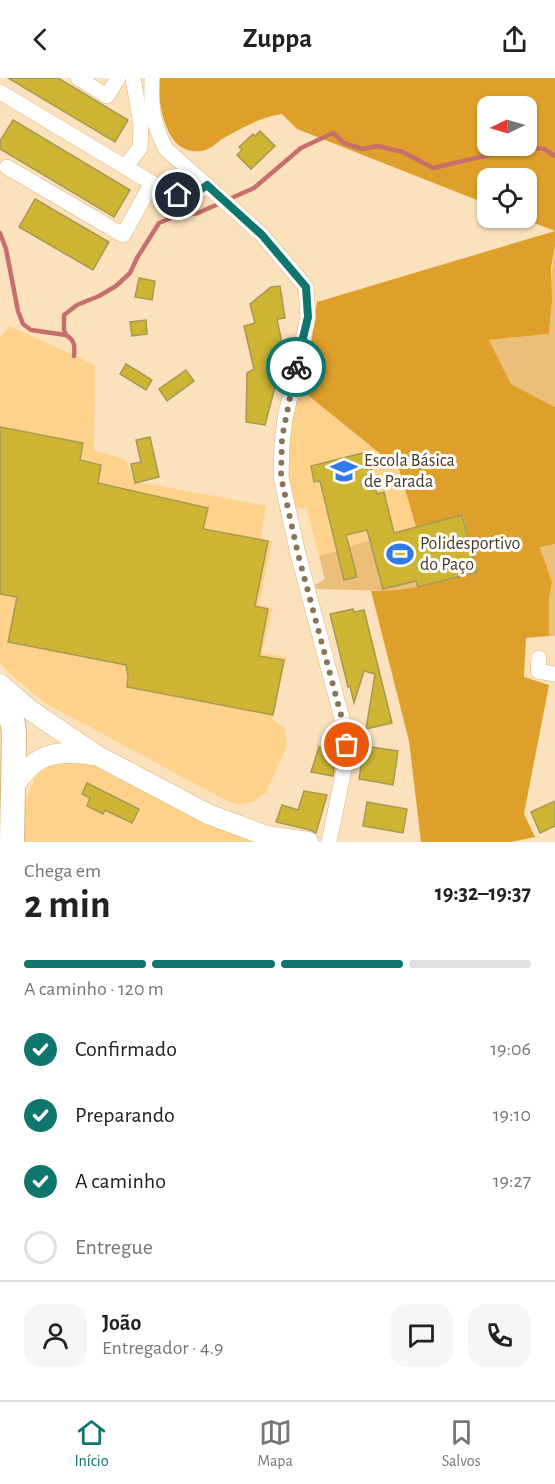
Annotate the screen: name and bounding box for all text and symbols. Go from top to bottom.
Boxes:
icon: back [24,23,57,56]
icon: share [498,23,531,56]
text: Zuppa [243,25,312,52]
north arrow [477,96,537,156]
map controls [477,96,537,228]
button: locate [477,168,537,228]
pin [152,169,203,220]
icon: home [161,178,194,211]
courier [266,337,326,397]
icon: bike [280,351,313,384]
place label: Escola Básica de Parada [364,452,455,491]
school or university icon: Escola Básica de Parada [329,456,359,486]
place label: Polidesportivo do Paço [420,535,521,574]
sports icon: Polidesportivo do Paço [385,539,415,569]
pin [321,719,372,770]
icon: bag [330,728,363,761]
text: Chega em [24,861,101,881]
text: 19:32–19:37 [435,882,531,904]
text: 2 min [24,886,111,925]
text: A caminho · 120 m [24,979,164,999]
icon: check [24,1033,57,1066]
text: Confirmado [75,1038,177,1060]
text: 19:06 [490,1039,531,1059]
icon: check [24,1099,57,1132]
text: Preparando [75,1104,175,1126]
text: 19:10 [493,1105,531,1125]
icon: check [24,1165,57,1198]
text: A caminho [75,1170,166,1192]
text: 19:27 [493,1171,531,1191]
text: Entregue [75,1236,153,1258]
button: person [24,1304,87,1367]
button: chat [390,1304,453,1367]
button: phone [468,1304,531,1367]
text: João [102,1312,141,1334]
text: Entregador · 4.9 [102,1338,224,1358]
tab: Início [74,1416,109,1471]
tab: Mapa [257,1416,293,1471]
tab: Salvos [442,1416,481,1471]

